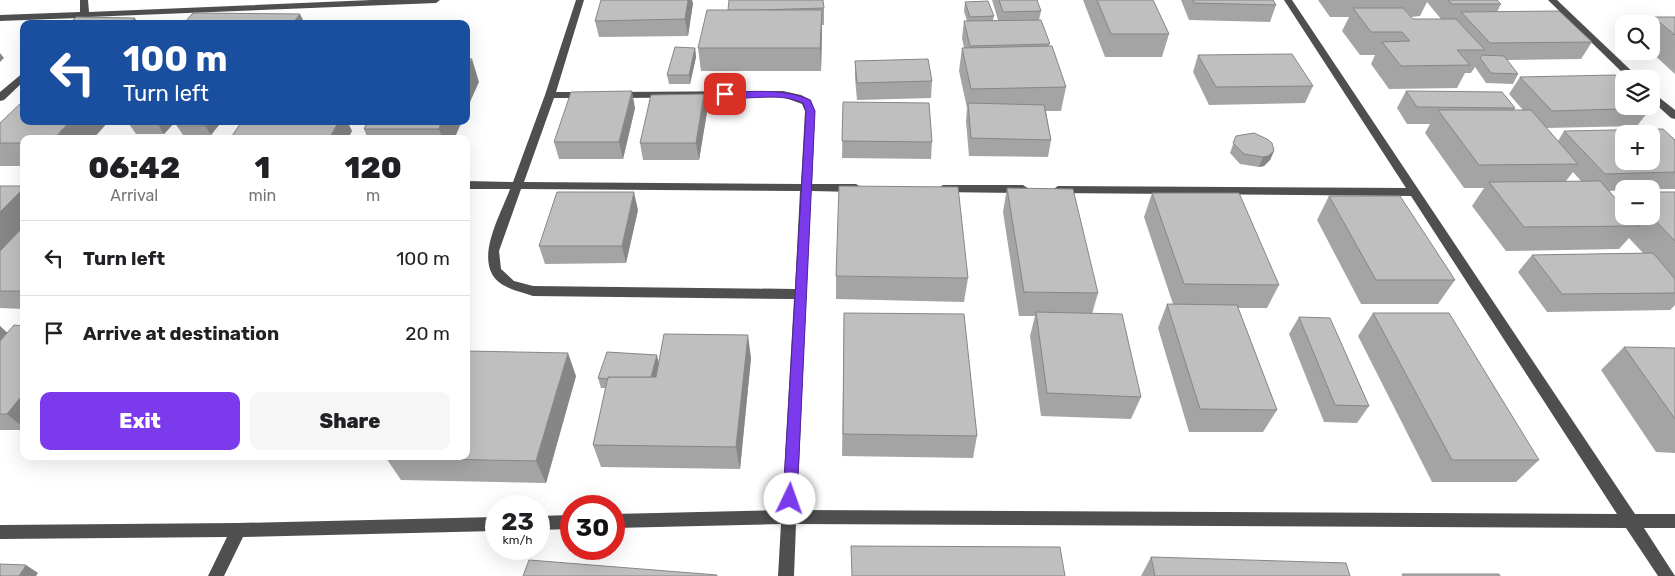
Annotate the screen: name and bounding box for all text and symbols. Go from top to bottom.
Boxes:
map controls [1615,15,1660,225]
button: search [1615,15,1660,60]
text: 100 m [123,38,228,80]
icon: left [40,40,105,105]
button: layers [1615,70,1660,115]
pin [704,73,746,115]
text: Turn left [123,80,209,107]
icon: arrive [711,80,739,108]
button: + [1615,125,1660,170]
text: 06:42 [88,150,180,186]
text: 1 [254,150,270,186]
text: 120 [345,150,402,186]
button: − [1615,180,1660,225]
text: Arrival [110,186,158,205]
text: min [248,186,276,205]
text: m [366,186,380,205]
icon: left [40,244,68,272]
text: Turn left [83,247,165,270]
text: 100 m [396,247,450,270]
icon: arrive [40,319,68,347]
text: Arrive at destination [83,322,279,345]
text: 20 m [405,322,450,345]
button: Exit [40,392,240,450]
button: Share [250,392,450,450]
position arrow [763,472,815,524]
speed limit sign: 30 [560,495,625,560]
text: 23 [501,507,534,536]
text: km/h [503,533,532,547]

